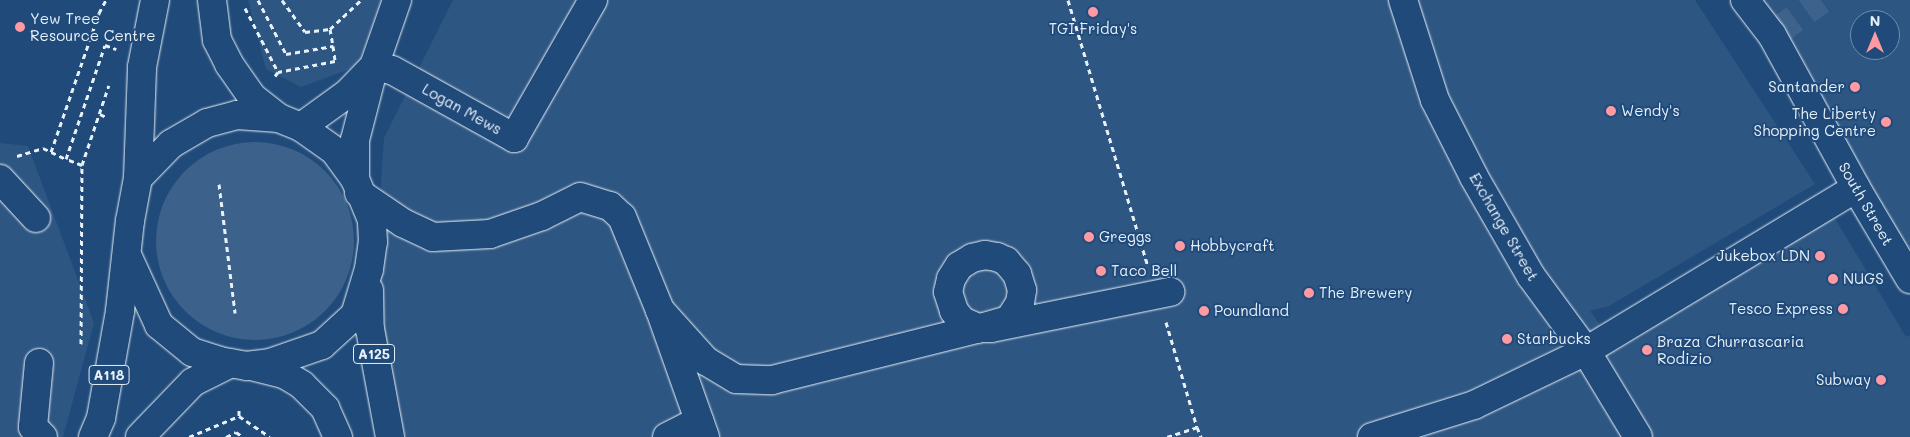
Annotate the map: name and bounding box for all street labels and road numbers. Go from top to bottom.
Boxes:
street label: Logan Mews [419,80,505,138]
street label: South Street [1835,159,1897,249]
street label: Exchange Street [1466,170,1542,284]
road number: A125 [353,342,395,366]
road number: A118 [88,364,130,386]

